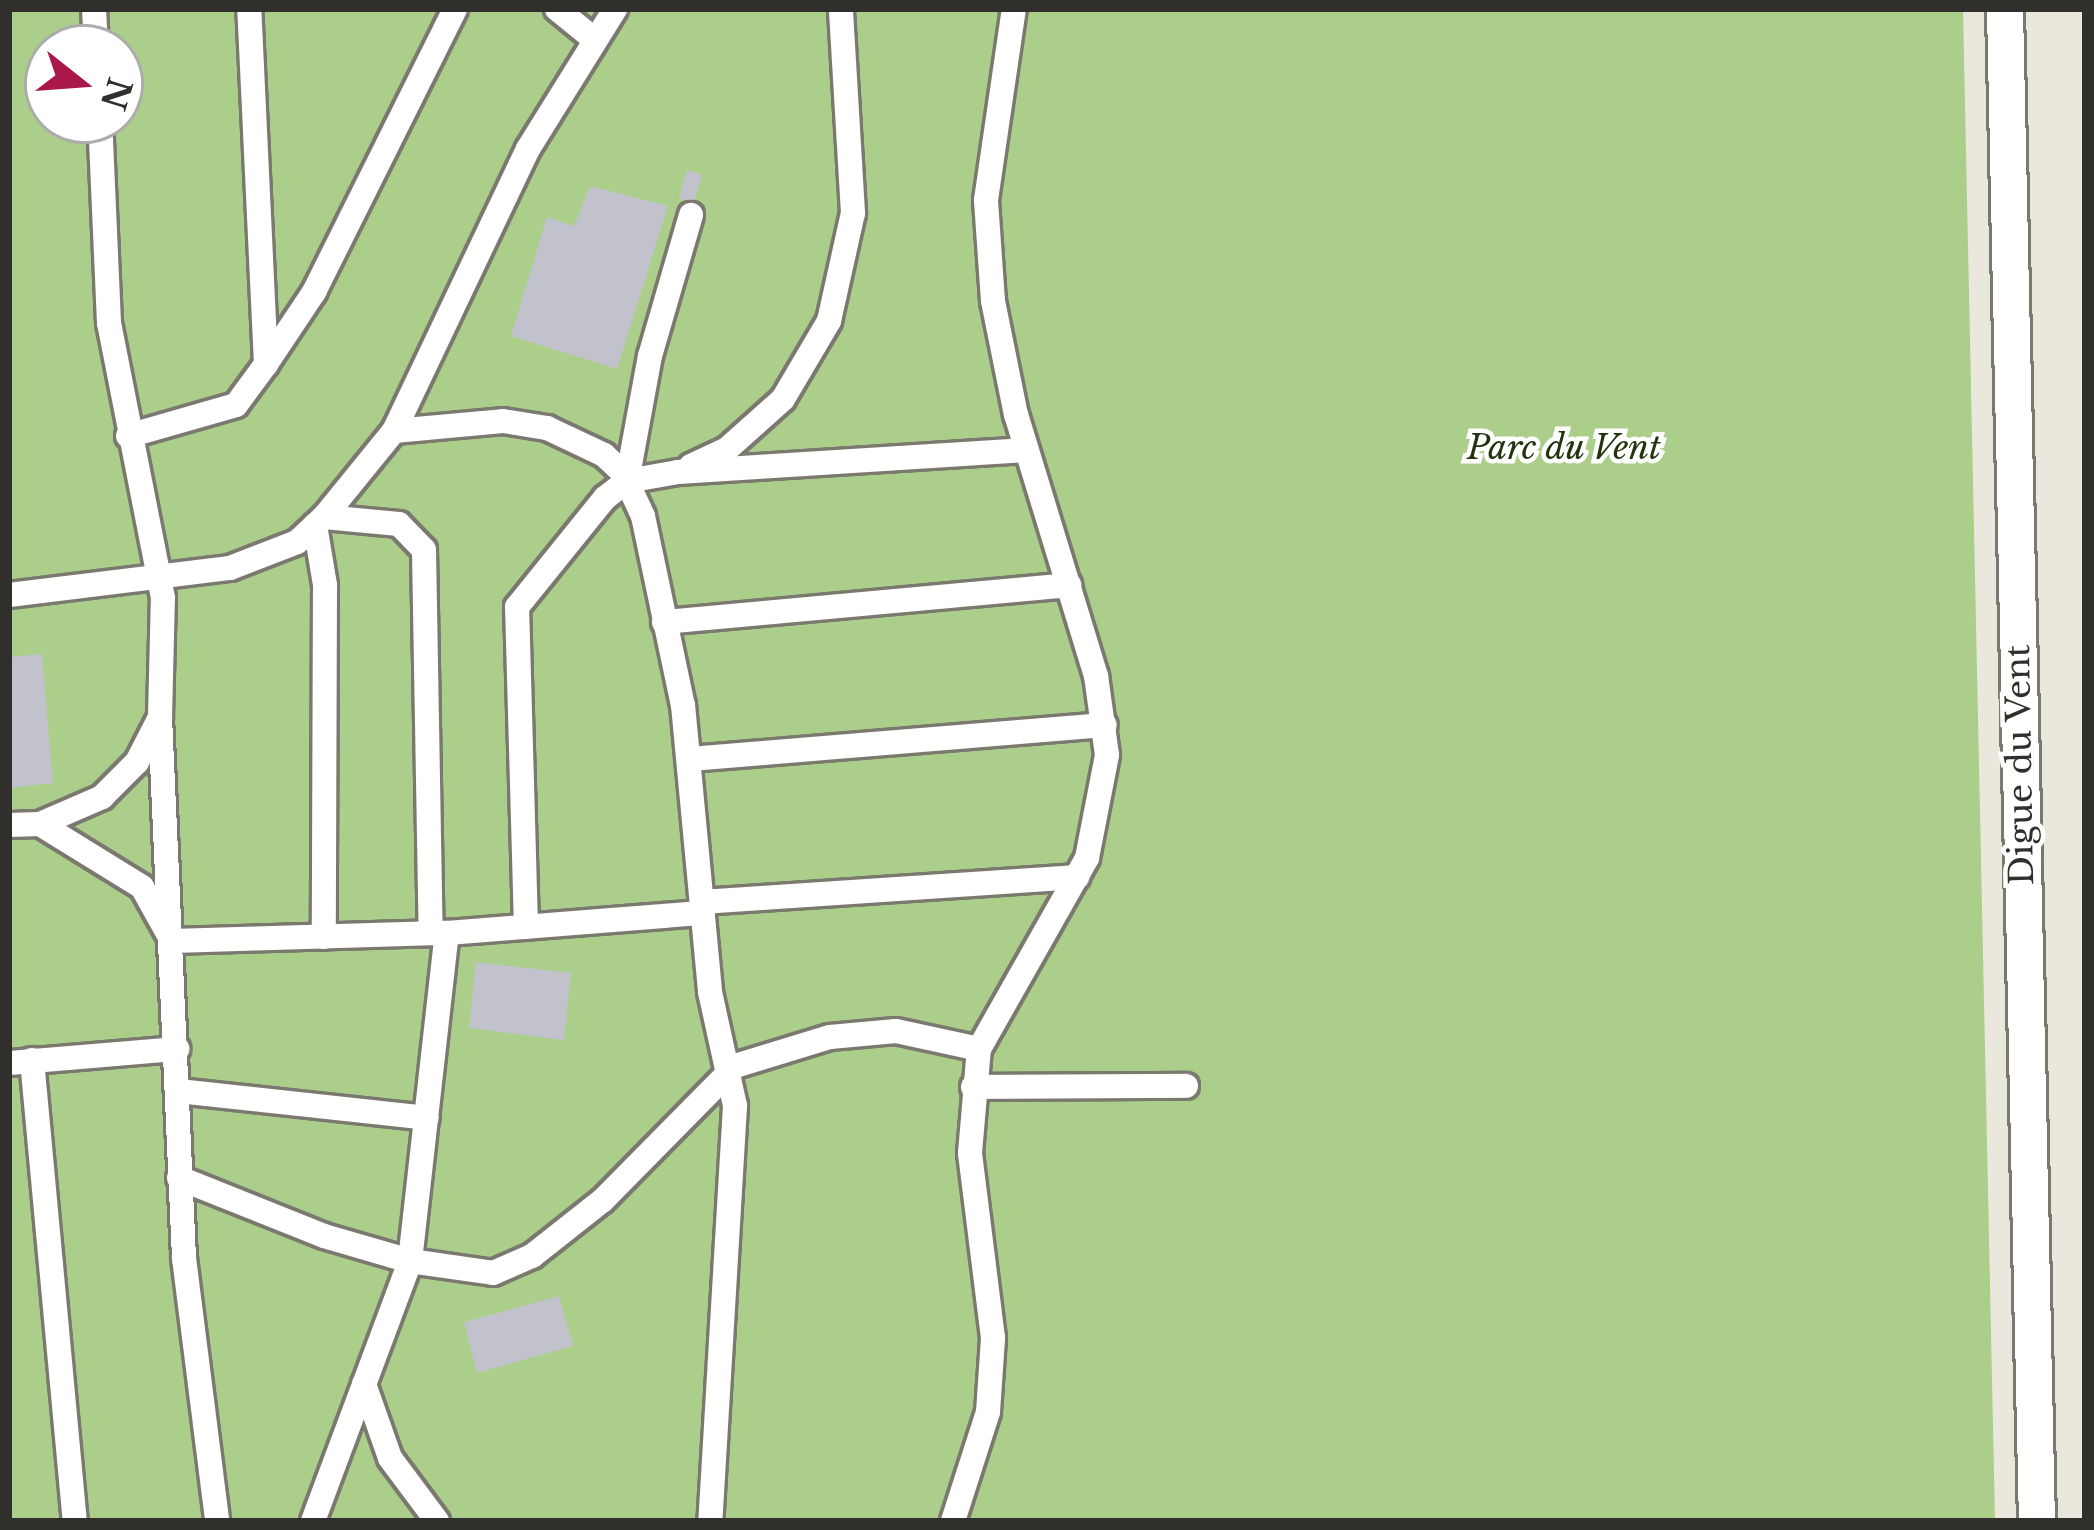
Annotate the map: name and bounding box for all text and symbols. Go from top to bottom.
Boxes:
north arrow [24,24,144,144]
text: N [92,73,140,115]
park label: Parc du Vent [1467,428,1661,468]
street label: Digue du Vent [1998,644,2042,886]

